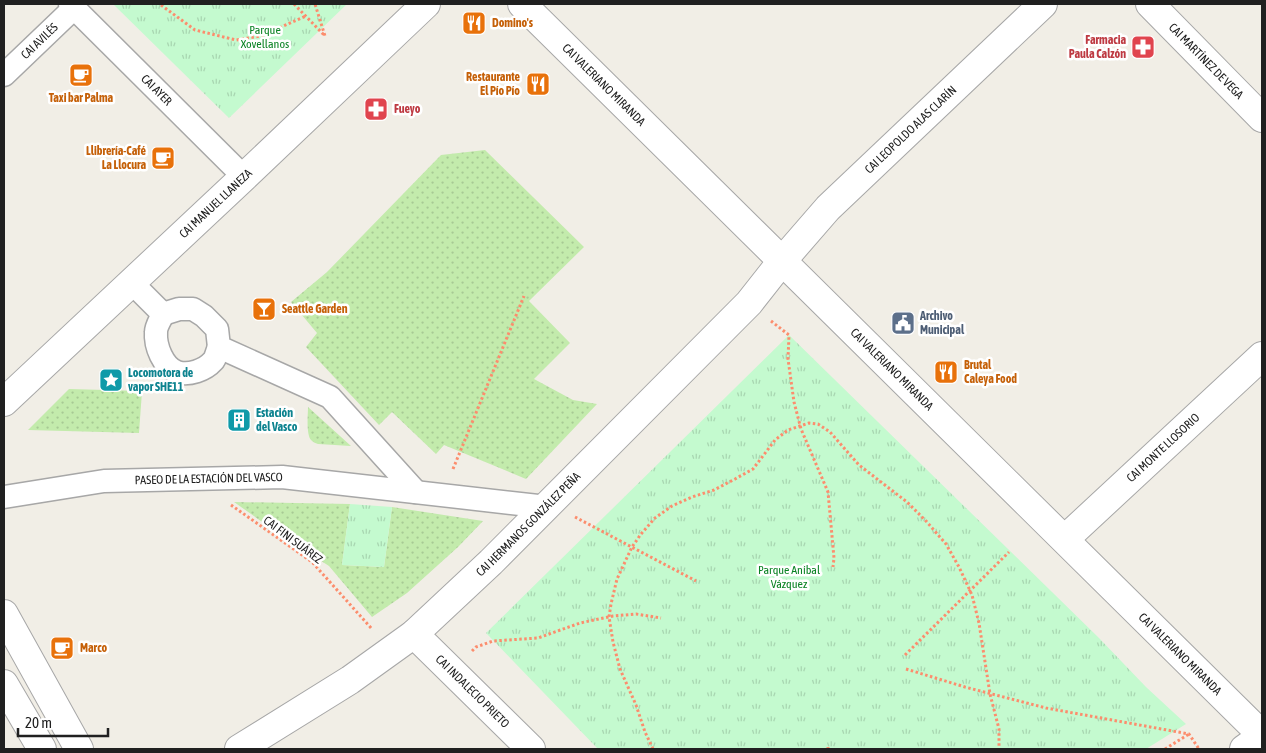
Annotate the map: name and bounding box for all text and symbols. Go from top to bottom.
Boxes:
restaurant icon: Domino's [461,10,487,36]
place label: Domino's [492,16,534,30]
street label: CAI AVILÉS [18,20,61,62]
street label: CAI MARTÍNEZ DE VEGA [1166,20,1246,102]
park label: Parque Xovellanos [241,23,289,51]
place label: Farmacia Paula Calzón [1069,33,1126,61]
pharmacy icon: Farmacia Paula Calzón [1130,34,1156,60]
street label: CAI VALERIANO MIRANDA [559,41,648,129]
cafe icon: Taxi bar Palma [68,62,94,88]
place label: Restaurante El Pío Pío [466,70,521,98]
restaurant icon: Restaurante El Pío Pío [525,71,551,97]
street label: CAI AYER [138,72,175,108]
street label: CAI LEOPOLDO ALAS CLARÍN [862,83,959,176]
place label: Taxi bar Palma [49,91,114,105]
pharmacy icon: Fueyo [363,96,389,122]
place label: Fueyo [394,102,421,116]
place label: Llibrería-Café La Llocura [86,144,147,172]
cafe icon: Llibrería-Café La Llocura [150,145,176,171]
street label: CAI MANUEL LLANEZA [176,166,255,241]
bar icon: Seattle Garden [251,296,277,322]
place label: Seattle Garden [282,302,348,316]
place label: Archivo Municipal [919,309,965,337]
public building icon: Archivo Municipal [890,310,916,336]
street label: CAI VALERIANO MIRANDA [848,326,936,413]
place label: Brutal Caleya Food [964,358,1017,386]
restaurant icon: Brutal Caleya Food [933,359,959,385]
place label: Locomotora de vapor SHE11 [128,366,194,394]
place icon: Locomotora de vapor SHE11 [98,367,124,393]
place label: Estación del Vasco [256,406,298,434]
building icon: Estación del Vasco [226,407,252,433]
street label: CAI MONTE LLOSORIO [1124,411,1203,485]
street label: CAI HERMANOS GONZÁLEZ PEÑA [473,469,583,579]
street label: PASEO DE LA ESTACIÓN DEL VASCO [135,470,283,487]
street label: CAI FINI SUÁREZ [261,513,326,567]
park label: Parque Aníbal Vázquez [758,563,821,591]
street label: CAI VALERIANO MIRANDA [1136,610,1224,698]
cafe icon: Marco [49,635,75,661]
place label: Marco [80,641,108,655]
street label: CAI INDALECIO PRIETO [433,652,512,731]
scale bar [18,706,108,738]
text: 20 m [25,714,52,731]

